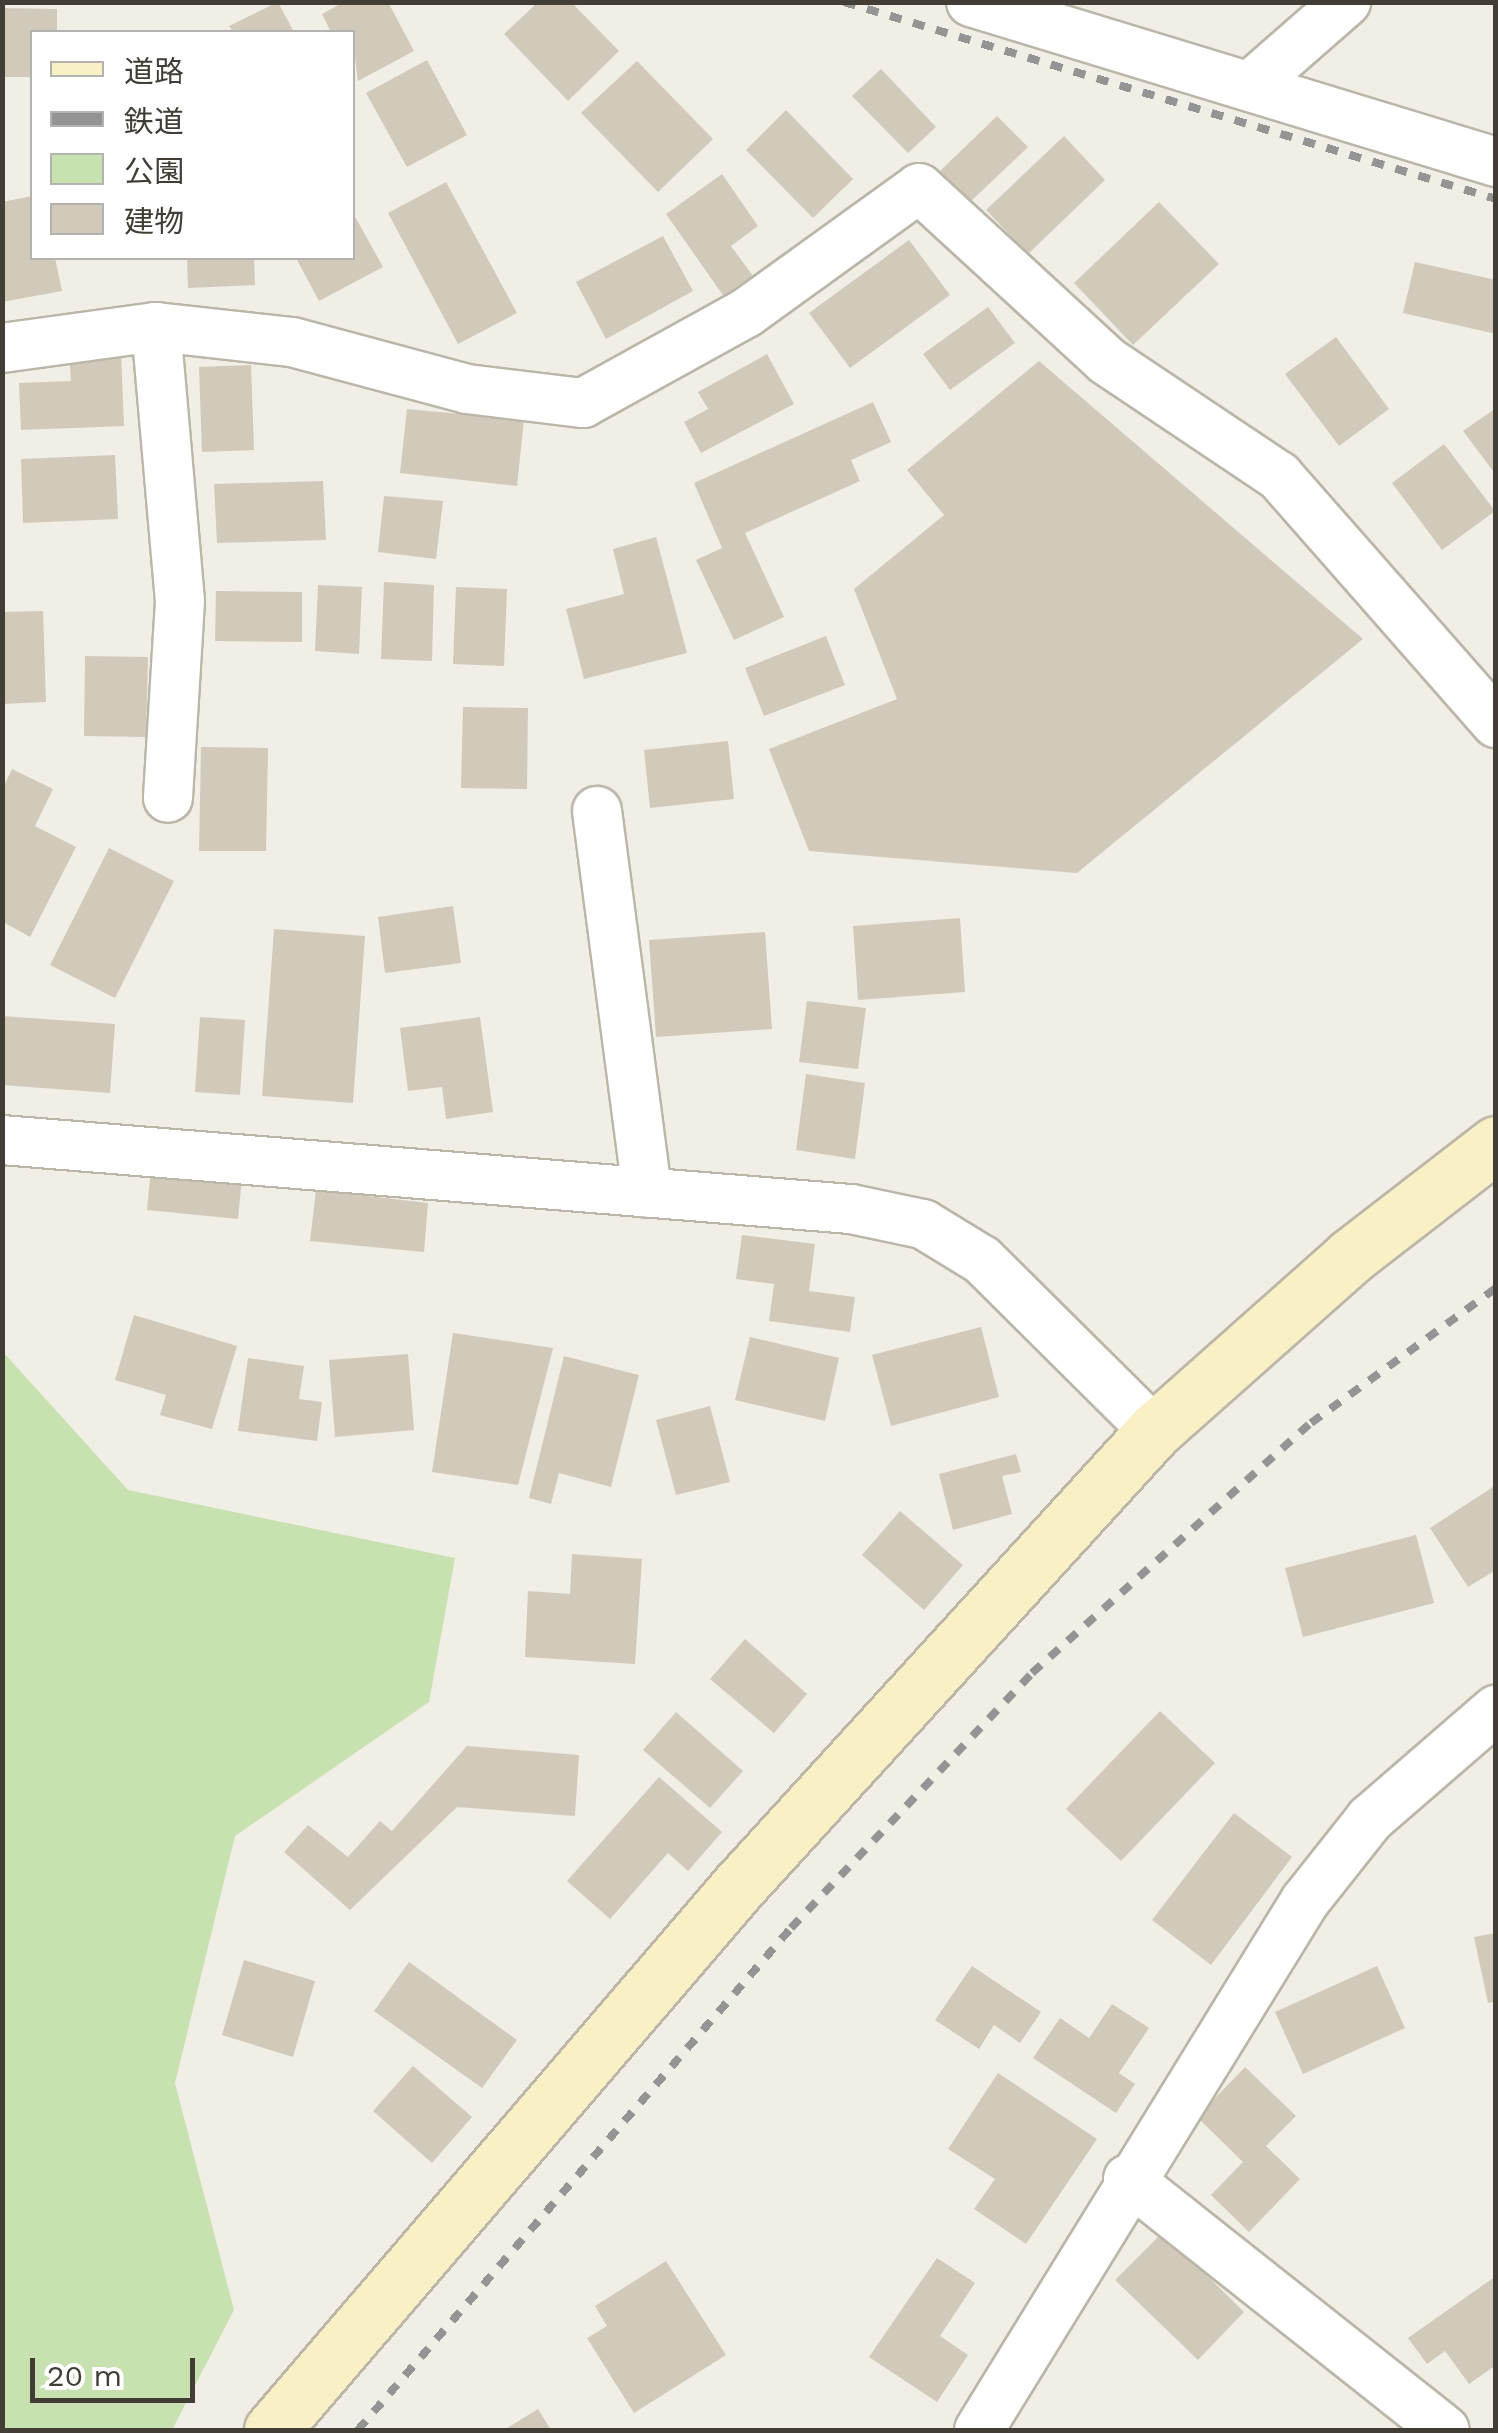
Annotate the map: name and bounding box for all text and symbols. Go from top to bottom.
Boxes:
legend [30,30,355,260]
text: 道路 [124,54,184,89]
text: 鉄道 [124,104,184,139]
text: 公園 [124,154,184,189]
text: 建物 [124,204,184,239]
scale bar [35,2338,200,2400]
text: 20 m [47,2358,122,2393]

